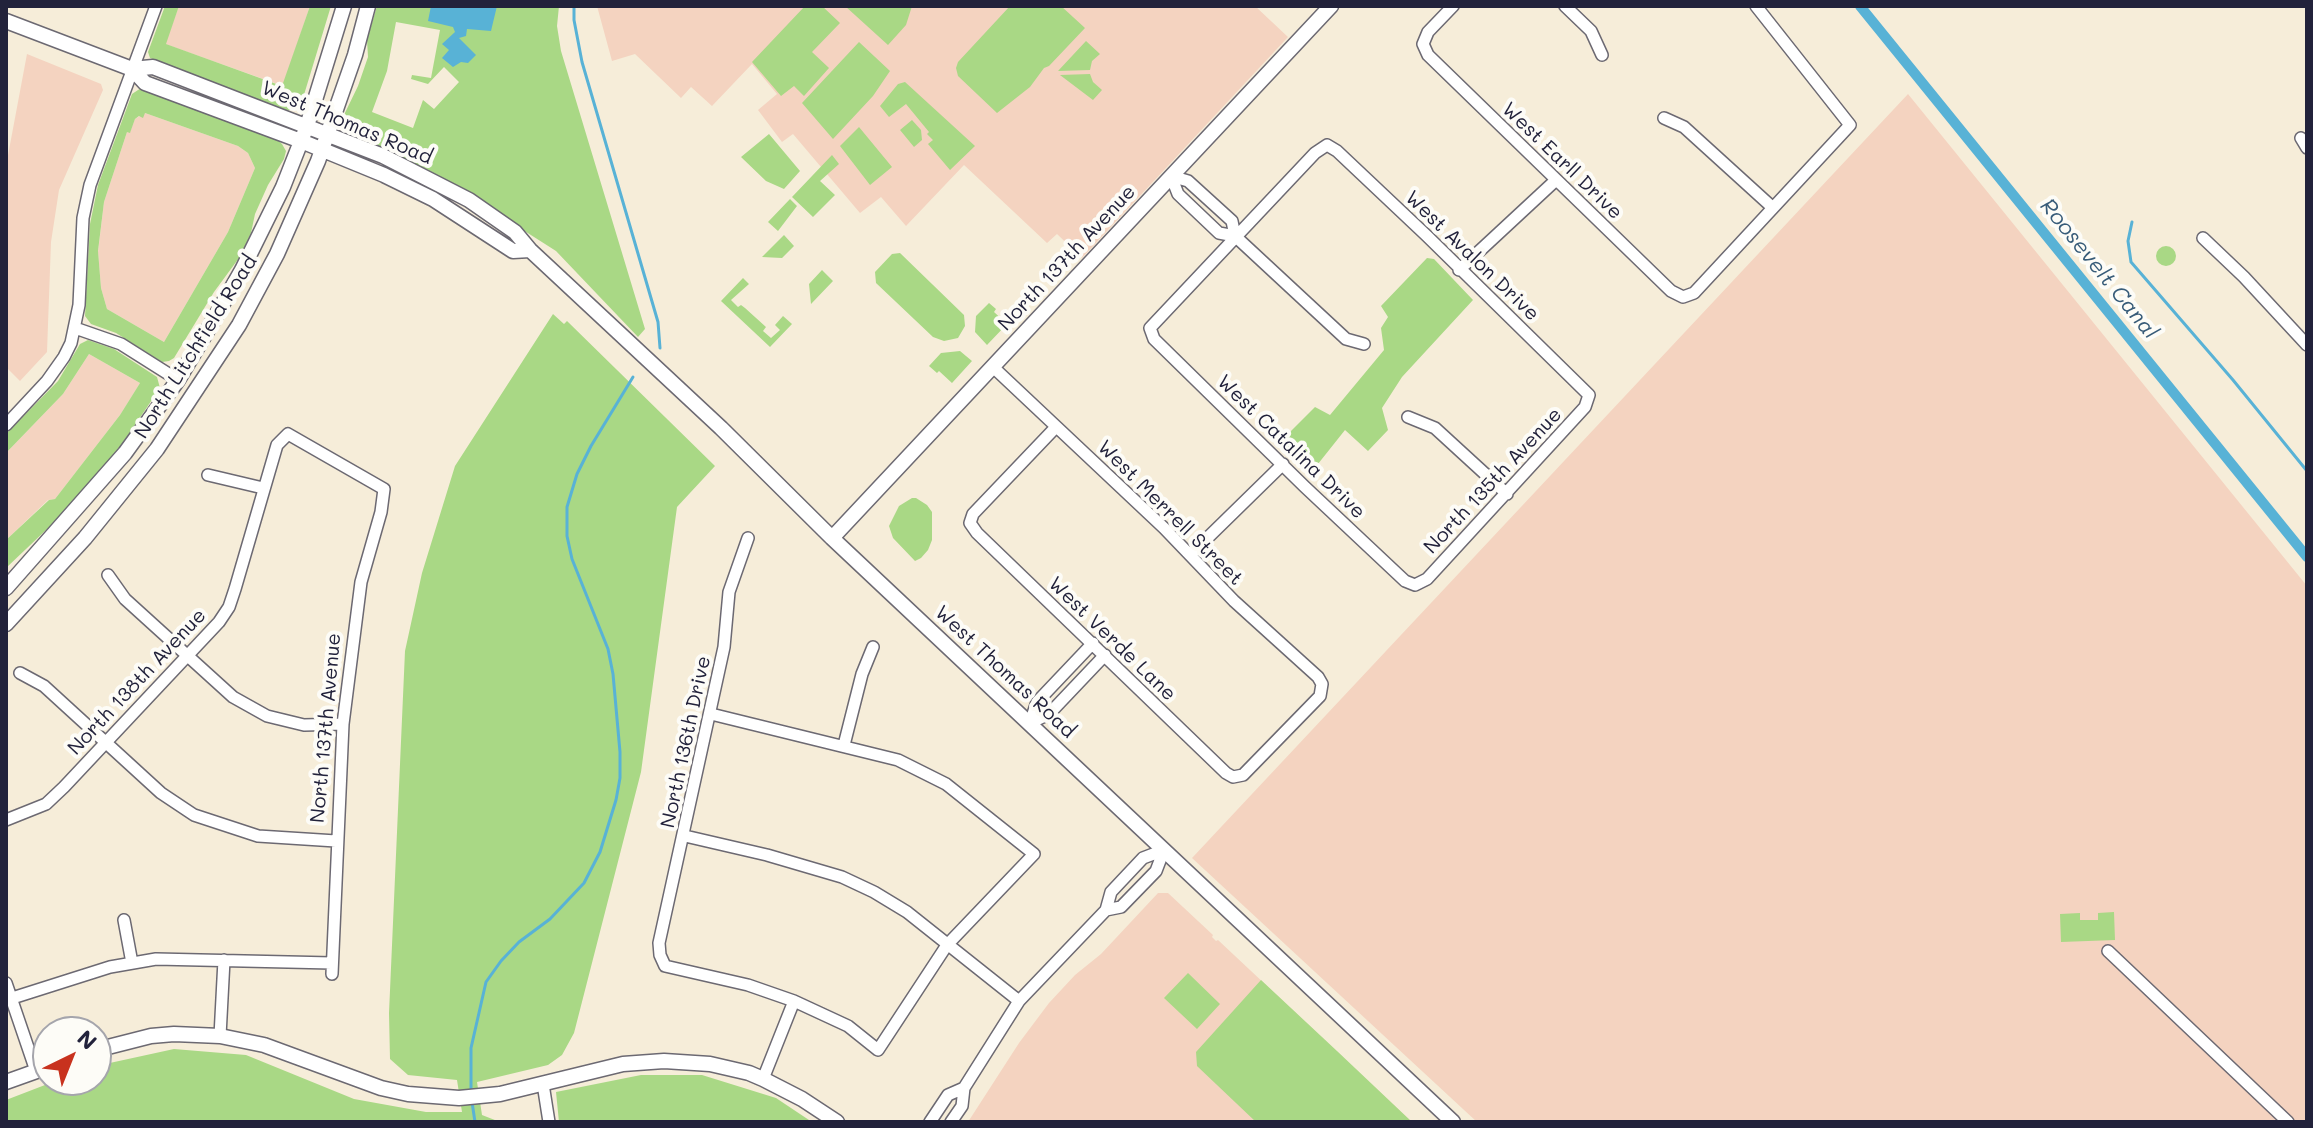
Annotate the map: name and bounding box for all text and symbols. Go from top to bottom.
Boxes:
street label: West Thomas Road [258,76,436,170]
street label: West Earll Drive [1497,97,1627,225]
street label: North 137th Avenue [993,180,1141,336]
street label: West Avalon Drive [1400,186,1544,326]
water label: Roosevelt Canal [2034,194,2164,344]
street label: North Litchfield Road [130,251,262,443]
street label: West Catalina Drive [1212,370,1370,524]
street label: North 135th Avenue [1419,403,1567,559]
street label: West Merrell Street [1092,435,1248,591]
street label: West Verde Lane [1043,572,1181,706]
street label: West Thomas Road [930,601,1080,743]
street label: North 138th Avenue [63,604,211,760]
street label: North 137th Avenue [306,632,346,824]
street label: North 136th Drive [656,654,716,830]
north arrow [32,1016,112,1096]
text: N [71,1023,103,1056]

